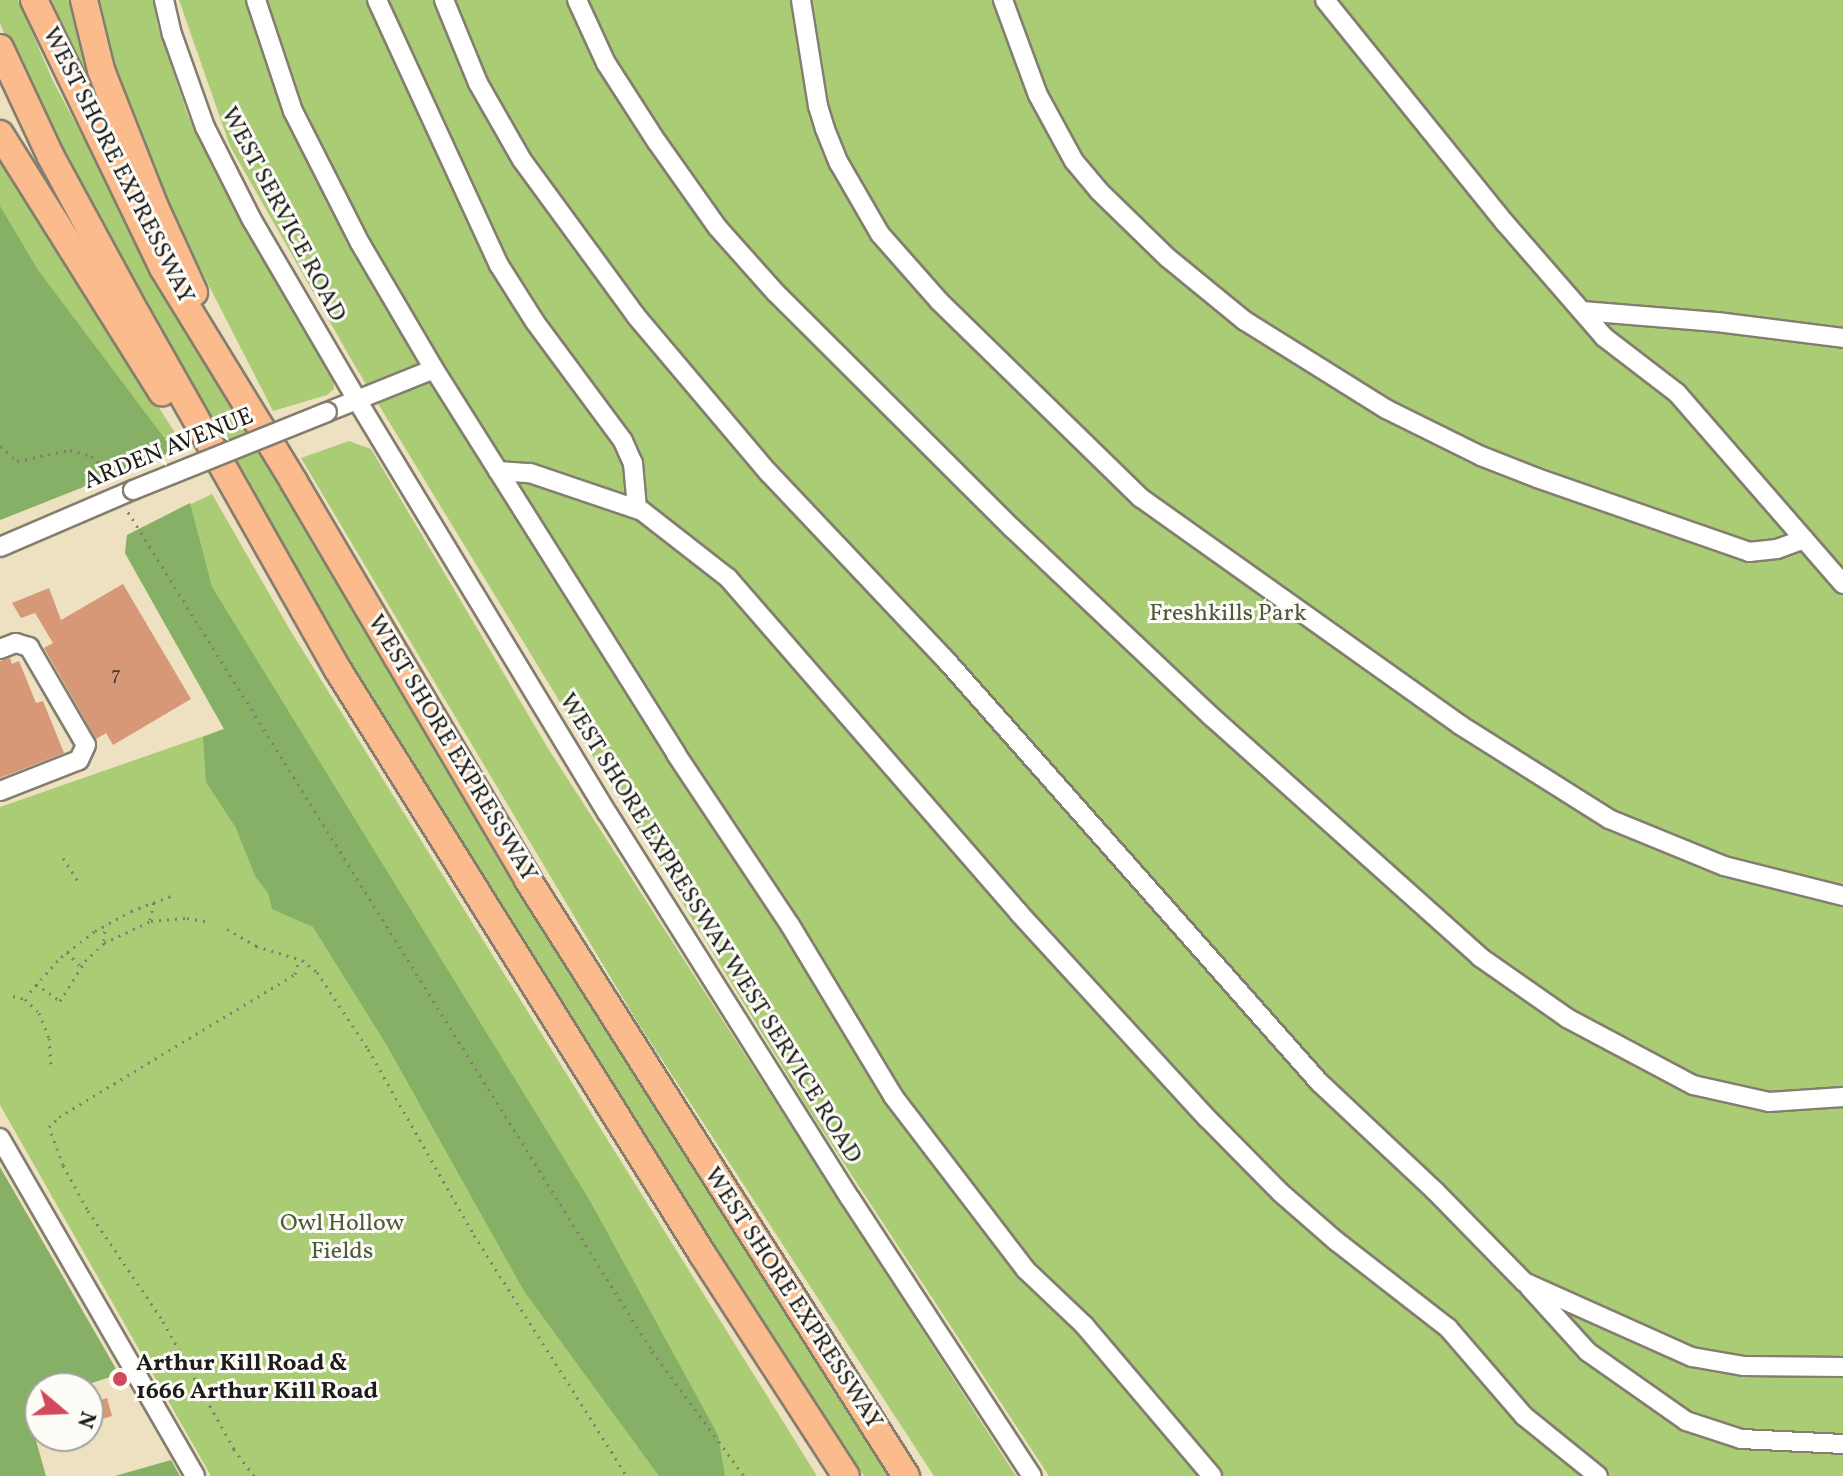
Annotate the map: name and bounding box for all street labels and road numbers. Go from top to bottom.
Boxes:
street label: WEST SHORE EXPRESSWAY [34,23,200,309]
street label: WEST SERVICE ROAD [213,102,351,328]
street label: ARDEN AVENUE [80,403,258,497]
street label: WEST SHORE EXPRESSWAY [360,610,542,888]
street label: WEST SHORE EXPRESSWAY WEST SERVICE ROAD [551,687,867,1171]
street label: WEST SHORE EXPRESSWAY [696,1162,888,1436]

